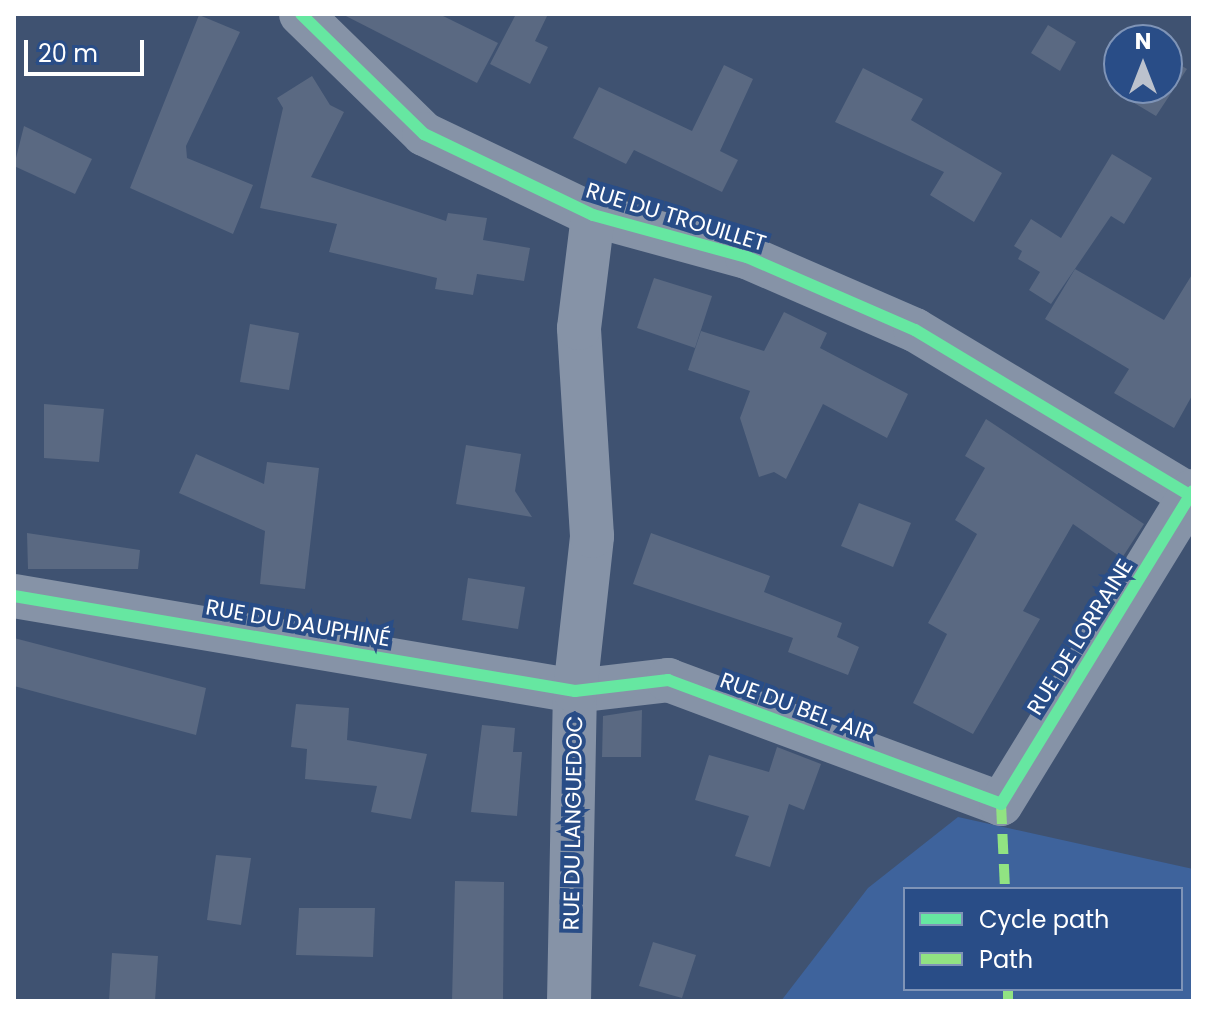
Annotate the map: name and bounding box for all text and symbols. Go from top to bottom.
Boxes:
scale bar [28,24,148,74]
north arrow [1103,24,1183,104]
text: N [1135,26,1151,57]
text: 20 m [38,37,98,70]
street label: RUE DU TROUILLET [583,177,769,257]
street label: RUE DE LORRAINE [1021,554,1139,720]
street label: RUE DU DAUPHINÉ [204,594,392,652]
street label: RUE DU BEL-AIR [717,667,877,747]
street label: RUE DU LANGUEDOC [558,716,588,930]
legend [903,887,1183,991]
text: Cycle path [979,903,1109,936]
text: Path [979,943,1033,976]

